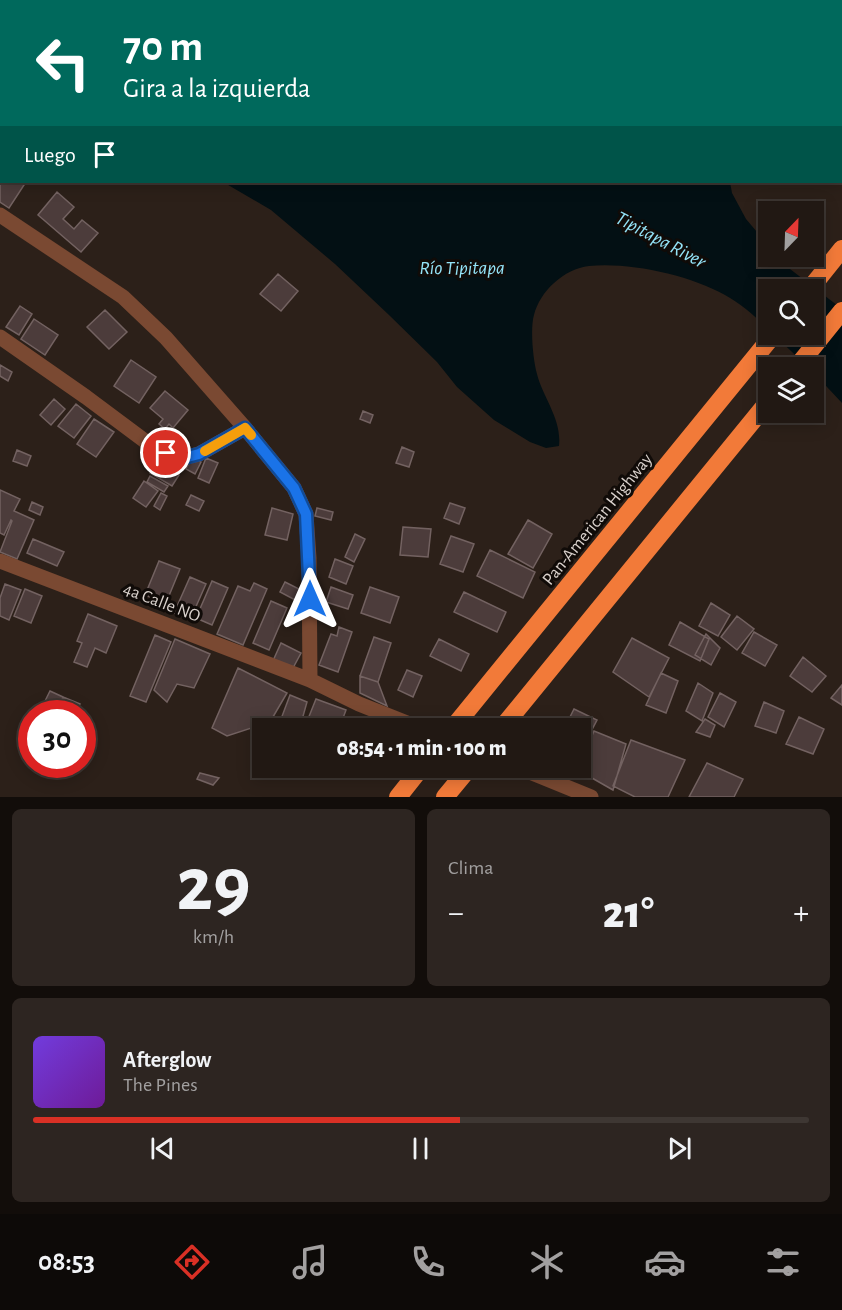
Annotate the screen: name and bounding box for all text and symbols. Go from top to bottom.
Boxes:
icon: left [24,24,102,102]
text: 70 m [123,26,203,68]
text: Gira a la izquierda [123,75,311,102]
icon: arrive [88,138,121,171]
text: Luego [24,144,76,166]
north arrow [758,201,824,267]
map controls [758,201,824,423]
water label: Tipitapa River [612,208,709,272]
water label: Río Tipitapa [419,258,505,278]
button: search [758,279,824,345]
button: layers [758,357,824,423]
pin [140,427,191,478]
icon: arrive [149,436,182,469]
street label: Pan-American Highway [539,450,656,589]
position arrow [278,567,342,631]
street label: 4a Calle NO [121,580,203,626]
speed limit sign: 30 [18,700,96,778]
text: 08:54 · 1 min · 100 m [337,737,506,759]
text: 29 [176,847,251,925]
text: Clima [448,858,493,878]
text: 21° [603,891,654,936]
text: − [448,897,464,930]
text: + [793,897,809,930]
text: km/h [193,927,234,947]
text: Afterglow [123,1049,211,1071]
text: The Pines [123,1075,198,1095]
icon: previous [146,1132,179,1165]
icon: pause [404,1132,437,1165]
icon: next [663,1132,696,1165]
icon: directions [171,1241,213,1283]
icon: music [289,1241,331,1283]
icon: phone [407,1241,449,1283]
icon: climate [526,1241,568,1283]
icon: car [644,1241,686,1283]
icon: filters [762,1241,804,1283]
text: 08:53 [38,1248,95,1275]

